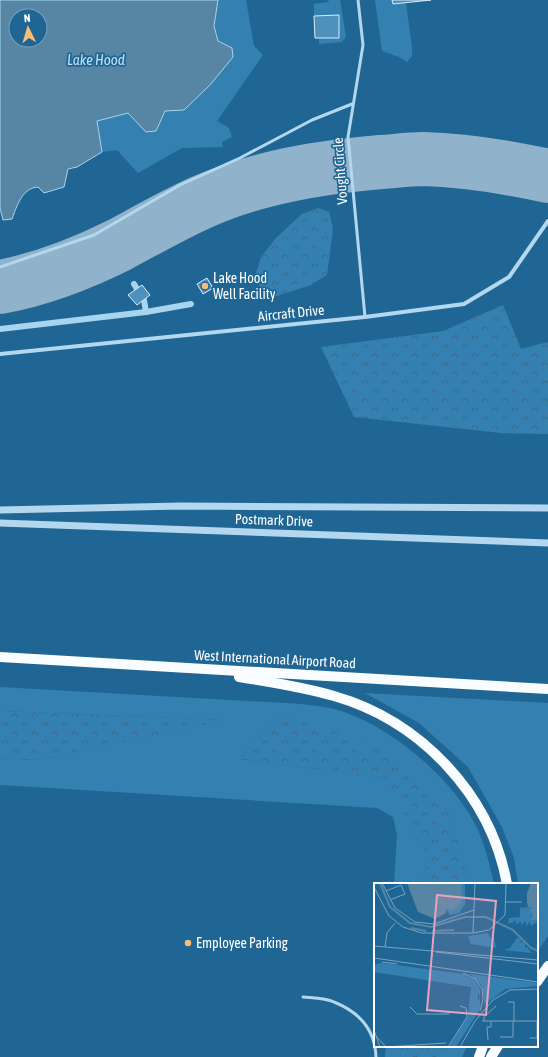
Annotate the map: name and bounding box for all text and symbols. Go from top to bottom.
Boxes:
north arrow [8,8,48,48]
text: N [23,12,31,24]
water label: Lake Hood [67,51,125,68]
street label: Vought Circle [330,137,350,205]
place label: Lake Hood Well Facility [213,270,276,302]
marker: Lake Hood Well Facility [200,281,210,291]
street label: Aircraft Drive [257,302,325,324]
street label: Postmark Drive [235,511,313,529]
street label: West International Airport Road [194,647,356,671]
inset map [374,883,538,1047]
place label: Employee Parking [196,935,288,951]
marker: Employee Parking [183,938,193,948]

